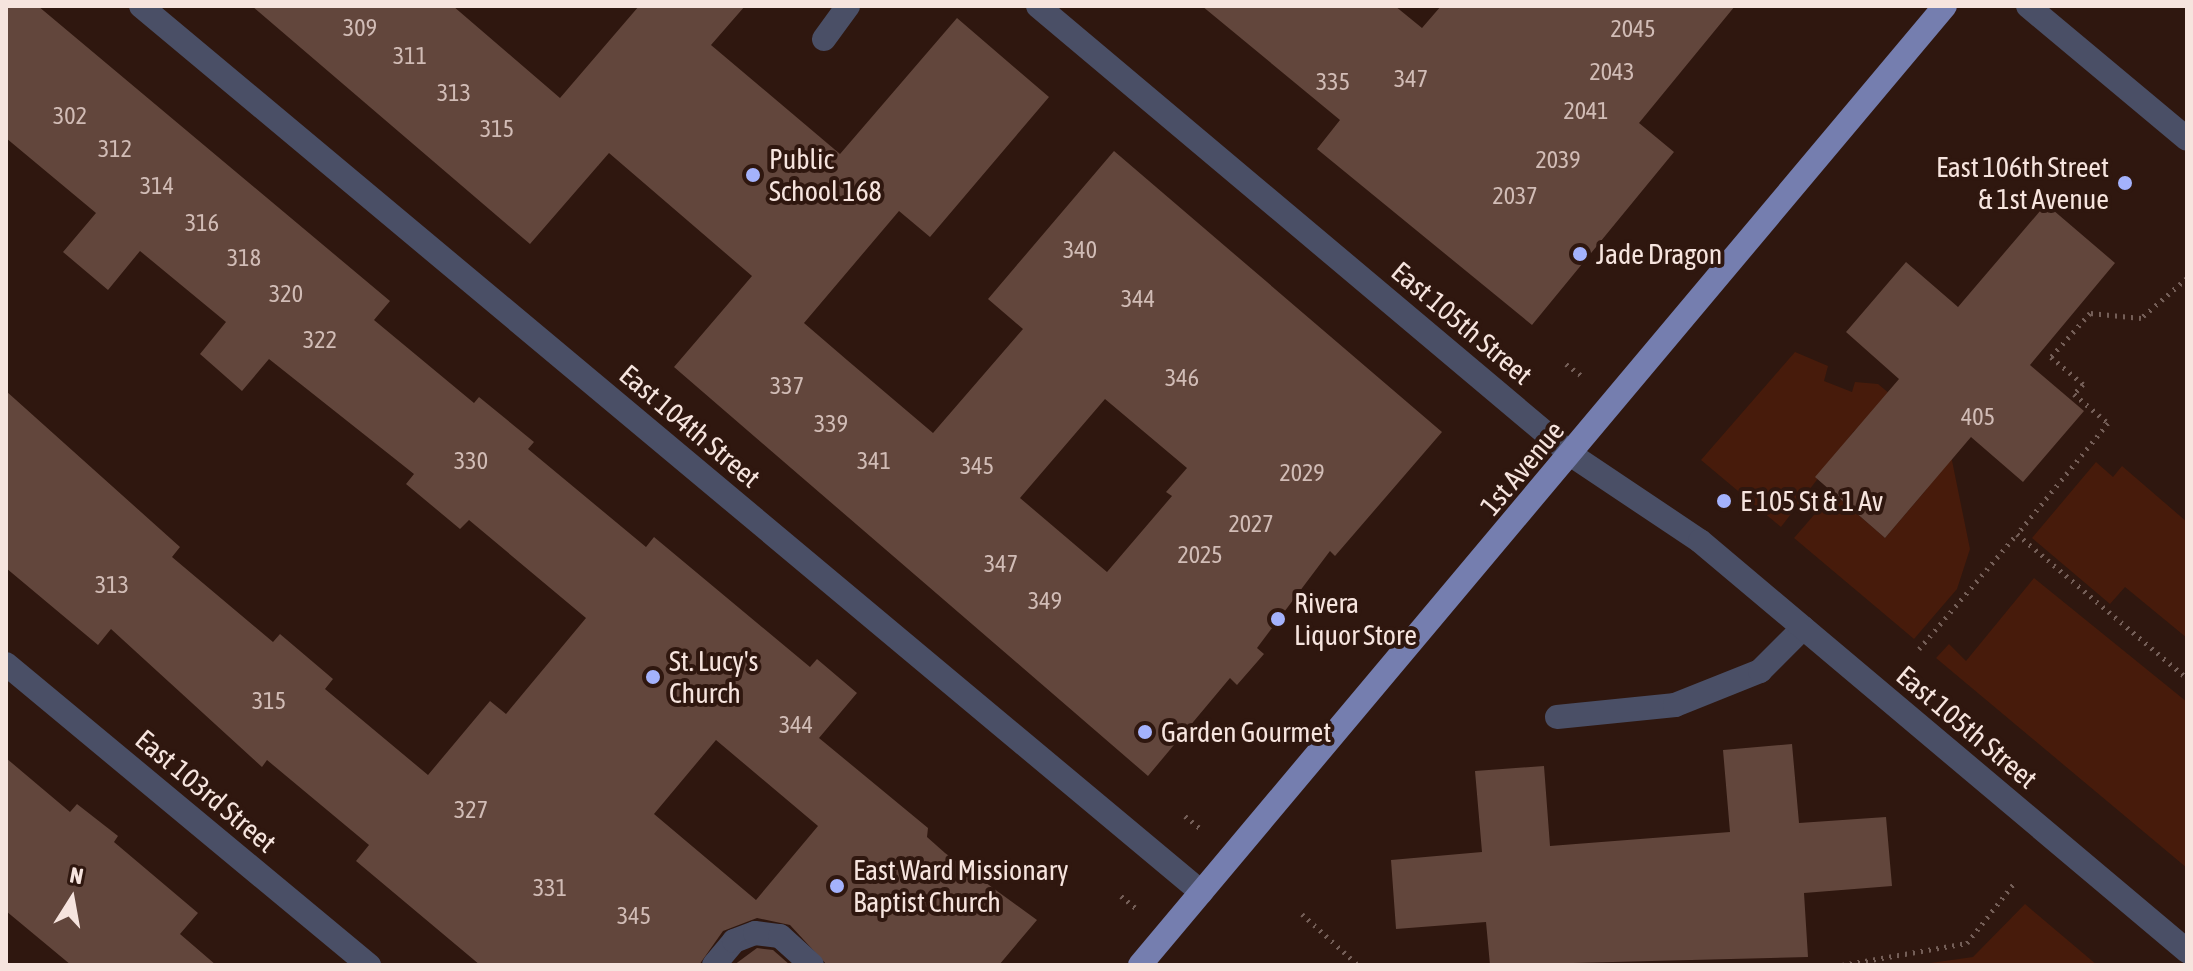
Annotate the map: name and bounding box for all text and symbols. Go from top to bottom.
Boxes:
house number: 309 [343,14,377,42]
house number: 2045 [1610,15,1656,43]
house number: 311 [393,42,427,70]
house number: 2043 [1589,58,1635,86]
house number: 347 [1394,65,1428,93]
house number: 335 [1316,68,1350,96]
house number: 313 [437,79,471,107]
house number: 2041 [1563,97,1609,125]
house number: 302 [53,102,87,130]
house number: 315 [480,115,514,143]
house number: 312 [98,135,132,163]
place label: Public School 168 [769,142,882,208]
house number: 2039 [1535,146,1581,174]
place label: East 106th Street & 1st Avenue [1936,150,2109,216]
marker: Public School 168 [744,166,762,184]
house number: 314 [140,172,174,200]
marker: East 106th Street & 1st Avenue [2116,174,2134,192]
house number: 2037 [1492,182,1538,210]
house number: 316 [185,209,219,237]
house number: 340 [1063,236,1097,264]
place label: Jade Dragon [1596,237,1722,271]
house number: 318 [227,244,261,272]
marker: Jade Dragon [1571,245,1589,263]
street label: East 105th Street [1385,254,1539,392]
house number: 320 [269,280,303,308]
house number: 344 [1121,285,1155,313]
house number: 322 [303,326,337,354]
street label: East 104th Street [613,357,767,495]
house number: 346 [1165,364,1199,392]
house number: 337 [770,372,804,400]
house number: 405 [1961,403,1995,431]
house number: 339 [814,410,848,438]
street label: 1st Avenue [1473,414,1571,522]
house number: 330 [454,447,488,475]
house number: 341 [857,447,891,475]
house number: 345 [960,452,994,480]
house number: 2029 [1279,459,1325,487]
place label: E 105 St & 1 Av [1740,484,1883,518]
marker: E 105 St & 1 Av [1715,492,1733,510]
house number: 2027 [1228,510,1274,538]
house number: 2025 [1177,541,1223,569]
house number: 347 [984,550,1018,578]
house number: 313 [95,571,129,599]
place label: Rivera Liquor Store [1294,586,1417,652]
house number: 349 [1028,587,1062,615]
marker: Rivera Liquor Store [1269,610,1287,628]
place label: St. Lucy's Church [669,644,758,710]
street label: East 105th Street [1890,658,2044,796]
marker: St. Lucy's Church [644,668,662,686]
house number: 315 [252,687,286,715]
house number: 344 [779,711,813,739]
place label: Garden Gourmet [1161,715,1331,749]
street label: East 103rd Street [129,723,283,859]
marker: Garden Gourmet [1136,723,1154,741]
house number: 327 [454,796,488,824]
place label: East Ward Missionary Baptist Church [853,853,1069,919]
north arrow [32,859,112,939]
text: N [68,861,85,889]
house number: 331 [533,874,567,902]
marker: East Ward Missionary Baptist Church [828,877,846,895]
house number: 345 [617,902,651,930]

